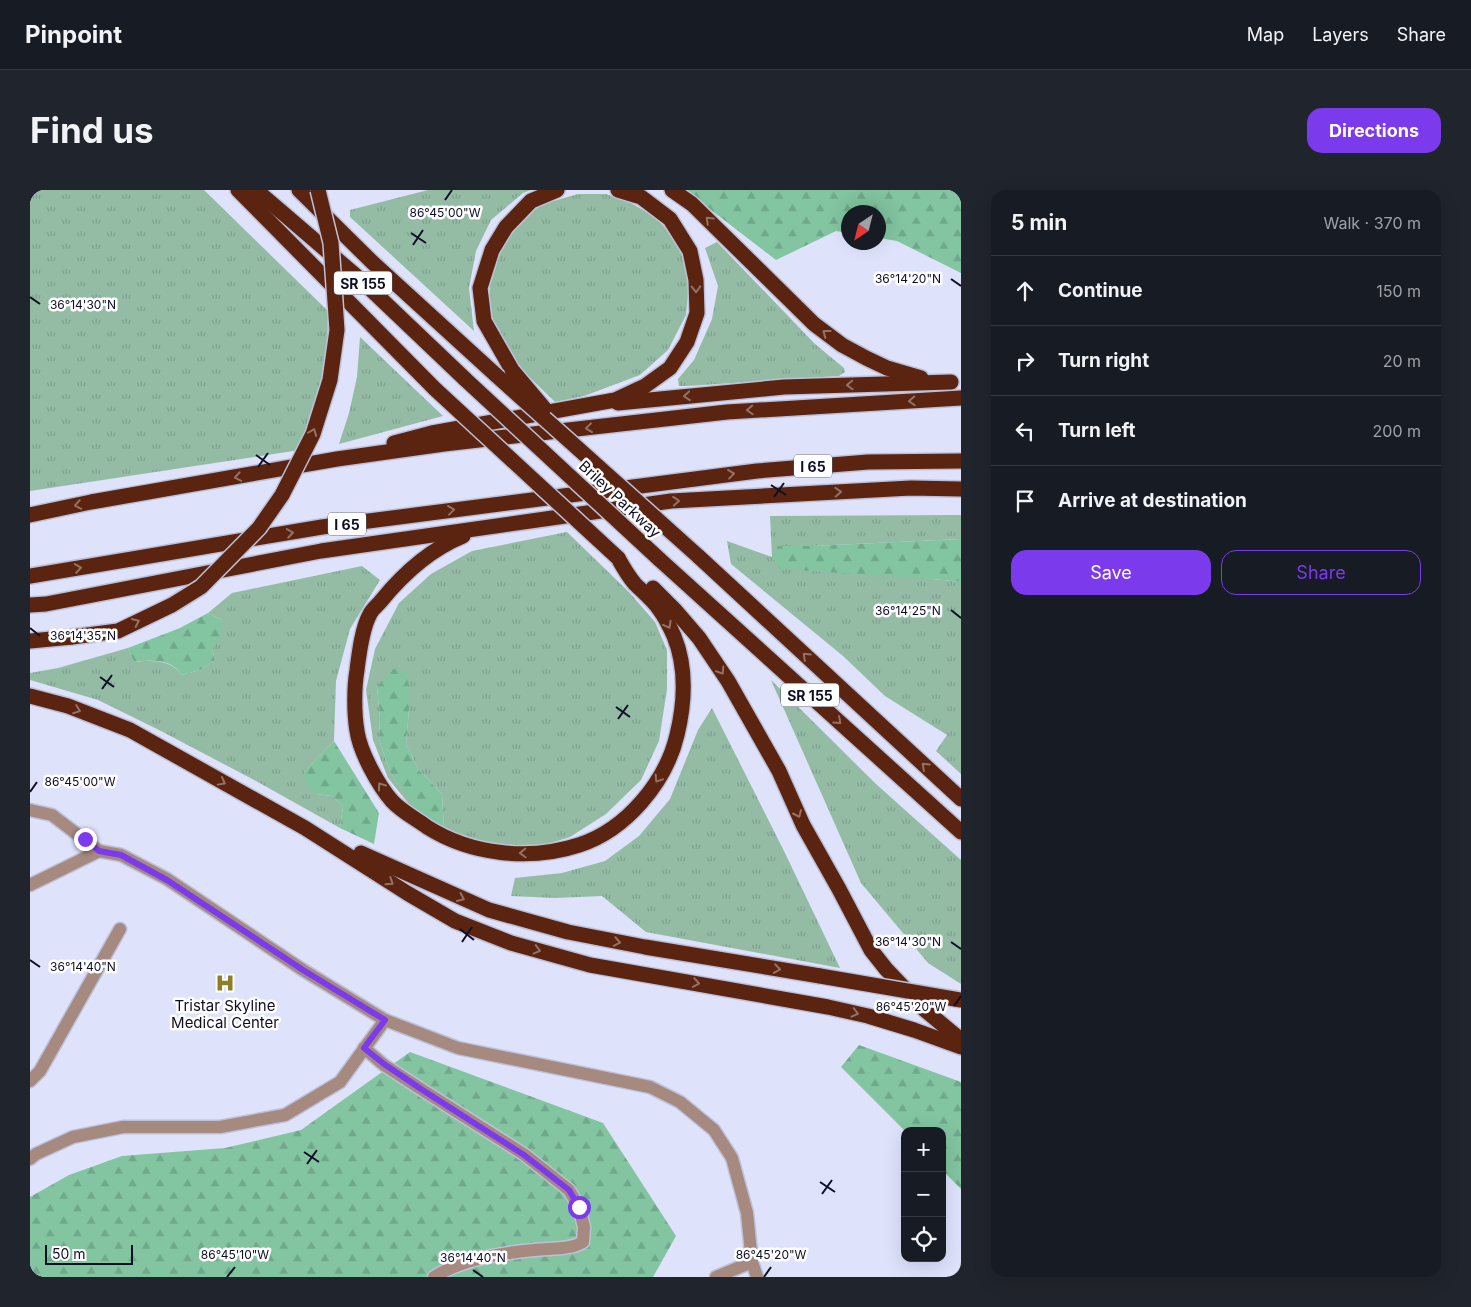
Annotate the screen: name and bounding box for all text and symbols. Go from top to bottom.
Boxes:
text: Pinpoint [25,20,122,49]
text: Map [1247,24,1284,45]
text: Layers [1312,24,1369,45]
text: Share [1397,24,1446,45]
button: Directions [1307,108,1441,153]
text: Find us [30,109,154,151]
text: 86°45'00"W [410,205,481,220]
north arrow [841,205,886,250]
text: 5 min [1011,210,1067,235]
text: Walk · 370 m [1324,213,1421,233]
one-way arrow [706,217,715,226]
text: 36°14'20"N [875,271,941,286]
road number: SR 155 [334,272,392,295]
icon: ahead [1011,277,1039,305]
text: Continue [1058,279,1143,302]
text: 150 m [1376,281,1421,301]
one-way arrow [691,285,701,293]
text: 36°14'30"N [50,297,116,312]
one-way arrow [822,330,832,339]
icon: right [1011,347,1039,375]
text: Turn right [1058,349,1149,372]
text: 20 m [1383,351,1421,371]
one-way arrow [845,380,853,390]
one-way arrow [683,390,691,401]
one-way arrow [908,395,916,406]
one-way arrow [746,405,754,416]
icon: left [1011,417,1039,445]
text: Turn left [1058,419,1136,442]
text: 200 m [1373,421,1421,441]
one-way arrow [584,422,592,433]
one-way arrow [307,428,318,437]
road number: I 65 [794,454,832,478]
street label: Briley Parkway [575,456,665,542]
one-way arrow [727,469,735,480]
one-way arrow [233,471,242,481]
one-way arrow [834,486,842,497]
icon: arrive [1011,487,1039,515]
text: Arrive at destination [1058,489,1247,512]
one-way arrow [672,496,680,507]
one-way arrow [73,499,82,510]
one-way arrow [447,506,455,516]
road number: I 65 [328,512,366,536]
one-way arrow [286,528,295,538]
button: Save [1011,550,1211,595]
button: Share [1221,550,1421,595]
one-way arrow [74,563,82,574]
text: 36°14'25"N [875,603,941,618]
one-way arrow [131,618,140,628]
one-way arrow [662,619,672,628]
text: 36°14'35"N [50,628,116,643]
one-way arrow [802,653,811,662]
one-way arrow [715,665,724,675]
road number: SR 155 [781,684,839,706]
one-way arrow [72,703,81,714]
one-way arrow [832,715,841,724]
one-way arrow [922,763,931,772]
text: 86°45'00"W [45,774,116,789]
one-way arrow [655,774,665,783]
one-way arrow [217,775,226,785]
one-way arrow [379,783,387,792]
one-way arrow [792,809,802,818]
route end [74,828,97,851]
one-way arrow [518,848,526,859]
one-way arrow [385,876,394,885]
one-way arrow [456,892,465,902]
text: 36°14'30"N [875,934,941,949]
one-way arrow [613,936,621,947]
one-way arrow [532,944,541,955]
text: 36°14'40"N [50,959,116,974]
one-way arrow [774,963,782,974]
hospital icon: Tristar Skyline Medical Center [214,972,236,994]
one-way arrow [691,978,700,988]
place label: Tristar Skyline Medical Center [171,996,279,1032]
text: 86°45'20"W [876,999,947,1014]
one-way arrow [851,1007,860,1018]
map controls [901,1127,946,1262]
button: + [901,1127,946,1172]
button: − [901,1172,946,1217]
route start [568,1196,591,1219]
button: locate [901,1217,946,1262]
scale bar [45,1242,132,1265]
text: 50 m [52,1245,86,1262]
text: 86°45'10"W [201,1247,269,1262]
text: 86°45'20"W [736,1247,807,1262]
text: 36°14'40"N [440,1250,506,1265]

